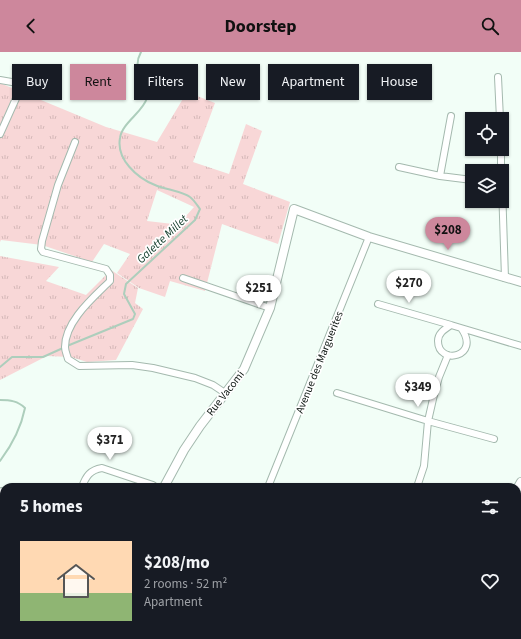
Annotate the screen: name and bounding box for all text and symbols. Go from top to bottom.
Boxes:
text: Doorstep [224,14,297,39]
icon: back [20,15,42,37]
icon: search [479,15,501,37]
chip: Buy [12,64,62,100]
chip: Rent [70,64,126,100]
chip: Filters [134,64,198,100]
chip: New [206,64,260,100]
chip: Apartment [268,64,359,100]
chip: House [367,64,432,100]
map controls [465,112,509,208]
button: locate [465,112,509,156]
button: layers [465,164,509,208]
water label: Galette Millet [133,210,193,268]
pin: $208 [424,217,472,251]
text: $208 [434,221,462,239]
pin: $270 [385,270,433,304]
text: $270 [395,274,423,292]
pin: $251 [235,275,283,309]
text: $251 [245,279,273,297]
street label: Avenue des Marguerites [292,309,347,415]
street label: Rue Vacomi [203,368,248,419]
pin: $349 [394,374,442,408]
text: $349 [404,378,432,396]
pin: $371 [86,427,134,461]
text: $371 [96,431,124,449]
text: 5 homes [20,495,82,519]
icon: filters [479,496,501,518]
text: $208/mo [144,551,210,575]
icon: home [52,557,100,605]
icon: heart [479,570,501,592]
text: 2 rooms · 52 m² [144,575,227,593]
text: Apartment [144,593,202,611]

